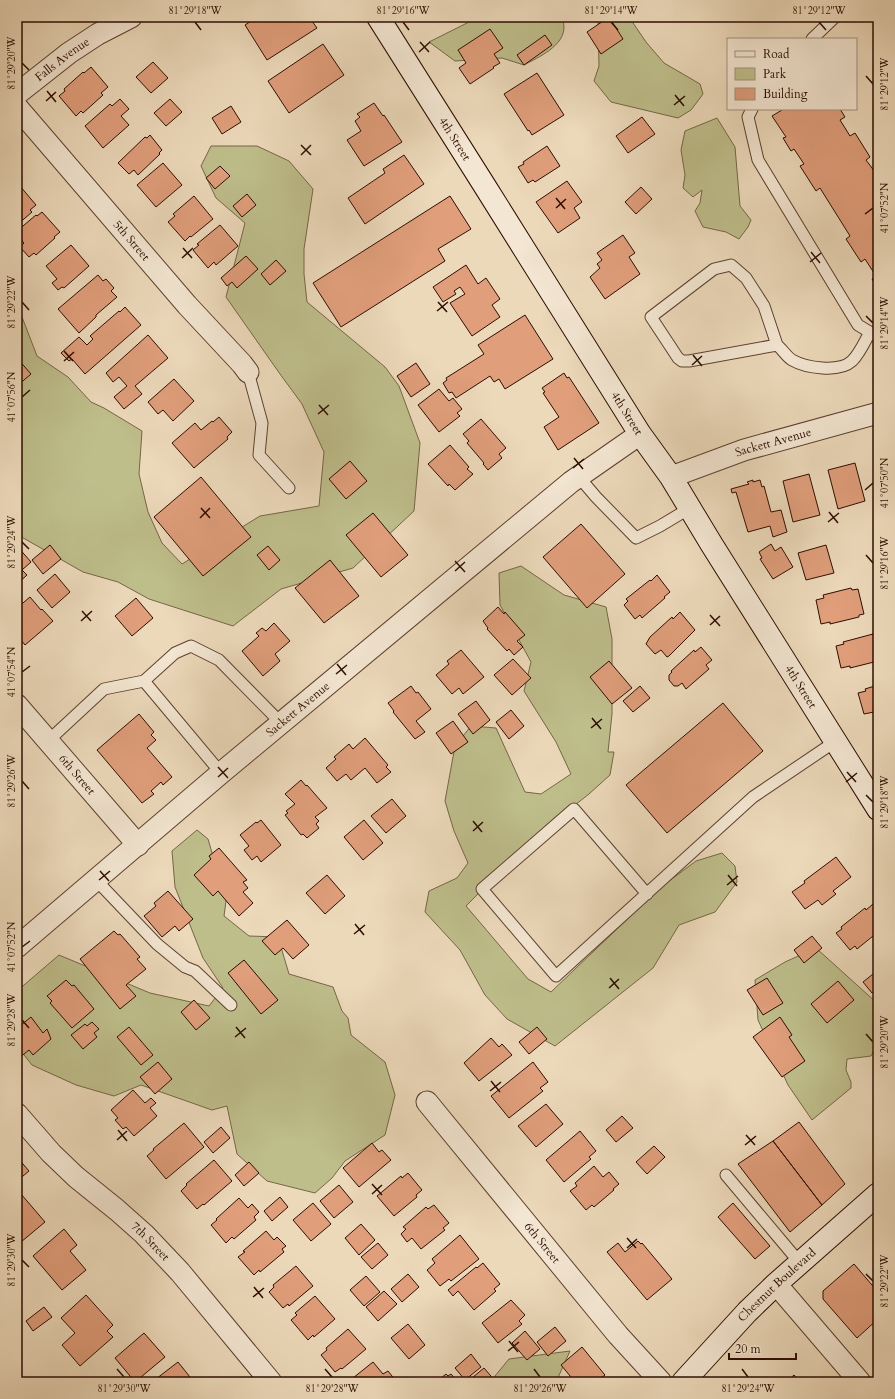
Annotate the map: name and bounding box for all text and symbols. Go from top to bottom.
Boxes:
text: 81°29'18"W [168,4,223,18]
text: 81°29'16"W [376,4,431,18]
text: 81°29'14"W [584,4,639,18]
text: 81°29'12"W [792,4,847,18]
street label: Falls Avenue [32,34,93,85]
text: 81°29'20"W [5,35,19,90]
legend [727,38,857,110]
text: Road [763,46,790,62]
text: 81°29'12"W [878,56,892,111]
text: Park [763,66,787,82]
text: Building [763,86,808,102]
street label: 4th Street [435,114,475,164]
text: 41°07'52"N [878,182,892,233]
street label: 5th Street [110,217,154,264]
text: 81°29'22"W [5,274,19,329]
text: 81°29'14"W [878,295,892,350]
text: 41°07'56"N [5,371,19,422]
street label: 4th Street [607,388,647,438]
street label: Sackett Avenue [733,424,813,461]
text: 41°07'50"N [878,457,892,508]
text: 81°29'24"W [5,514,19,569]
text: 81°29'16"W [878,535,892,590]
text: 41°07'54"N [5,646,19,697]
street label: 4th Street [781,662,821,712]
street label: Sackett Avenue [263,678,333,740]
street label: 6th Street [55,751,99,798]
text: 81°29'26"W [5,753,19,808]
text: 81°29'18"W [878,774,892,829]
text: 41°07'52"N [5,921,19,972]
text: 81°29'28"W [5,992,19,1047]
text: 81°29'20"W [878,1014,892,1069]
street label: 7th Street [128,1218,173,1264]
street label: 6th Street [521,1219,564,1267]
text: 81°29'30"W [5,1232,19,1287]
street label: Chestnut Boulevard [734,1244,820,1325]
text: 81°29'22"W [878,1253,892,1308]
scale bar [729,1335,796,1361]
text: 20 m [735,1341,762,1357]
text: 81°29'30"W [97,1382,152,1396]
text: 81°29'28"W [305,1382,360,1396]
text: 81°29'26"W [513,1382,568,1396]
text: 81°29'24"W [721,1382,776,1396]

